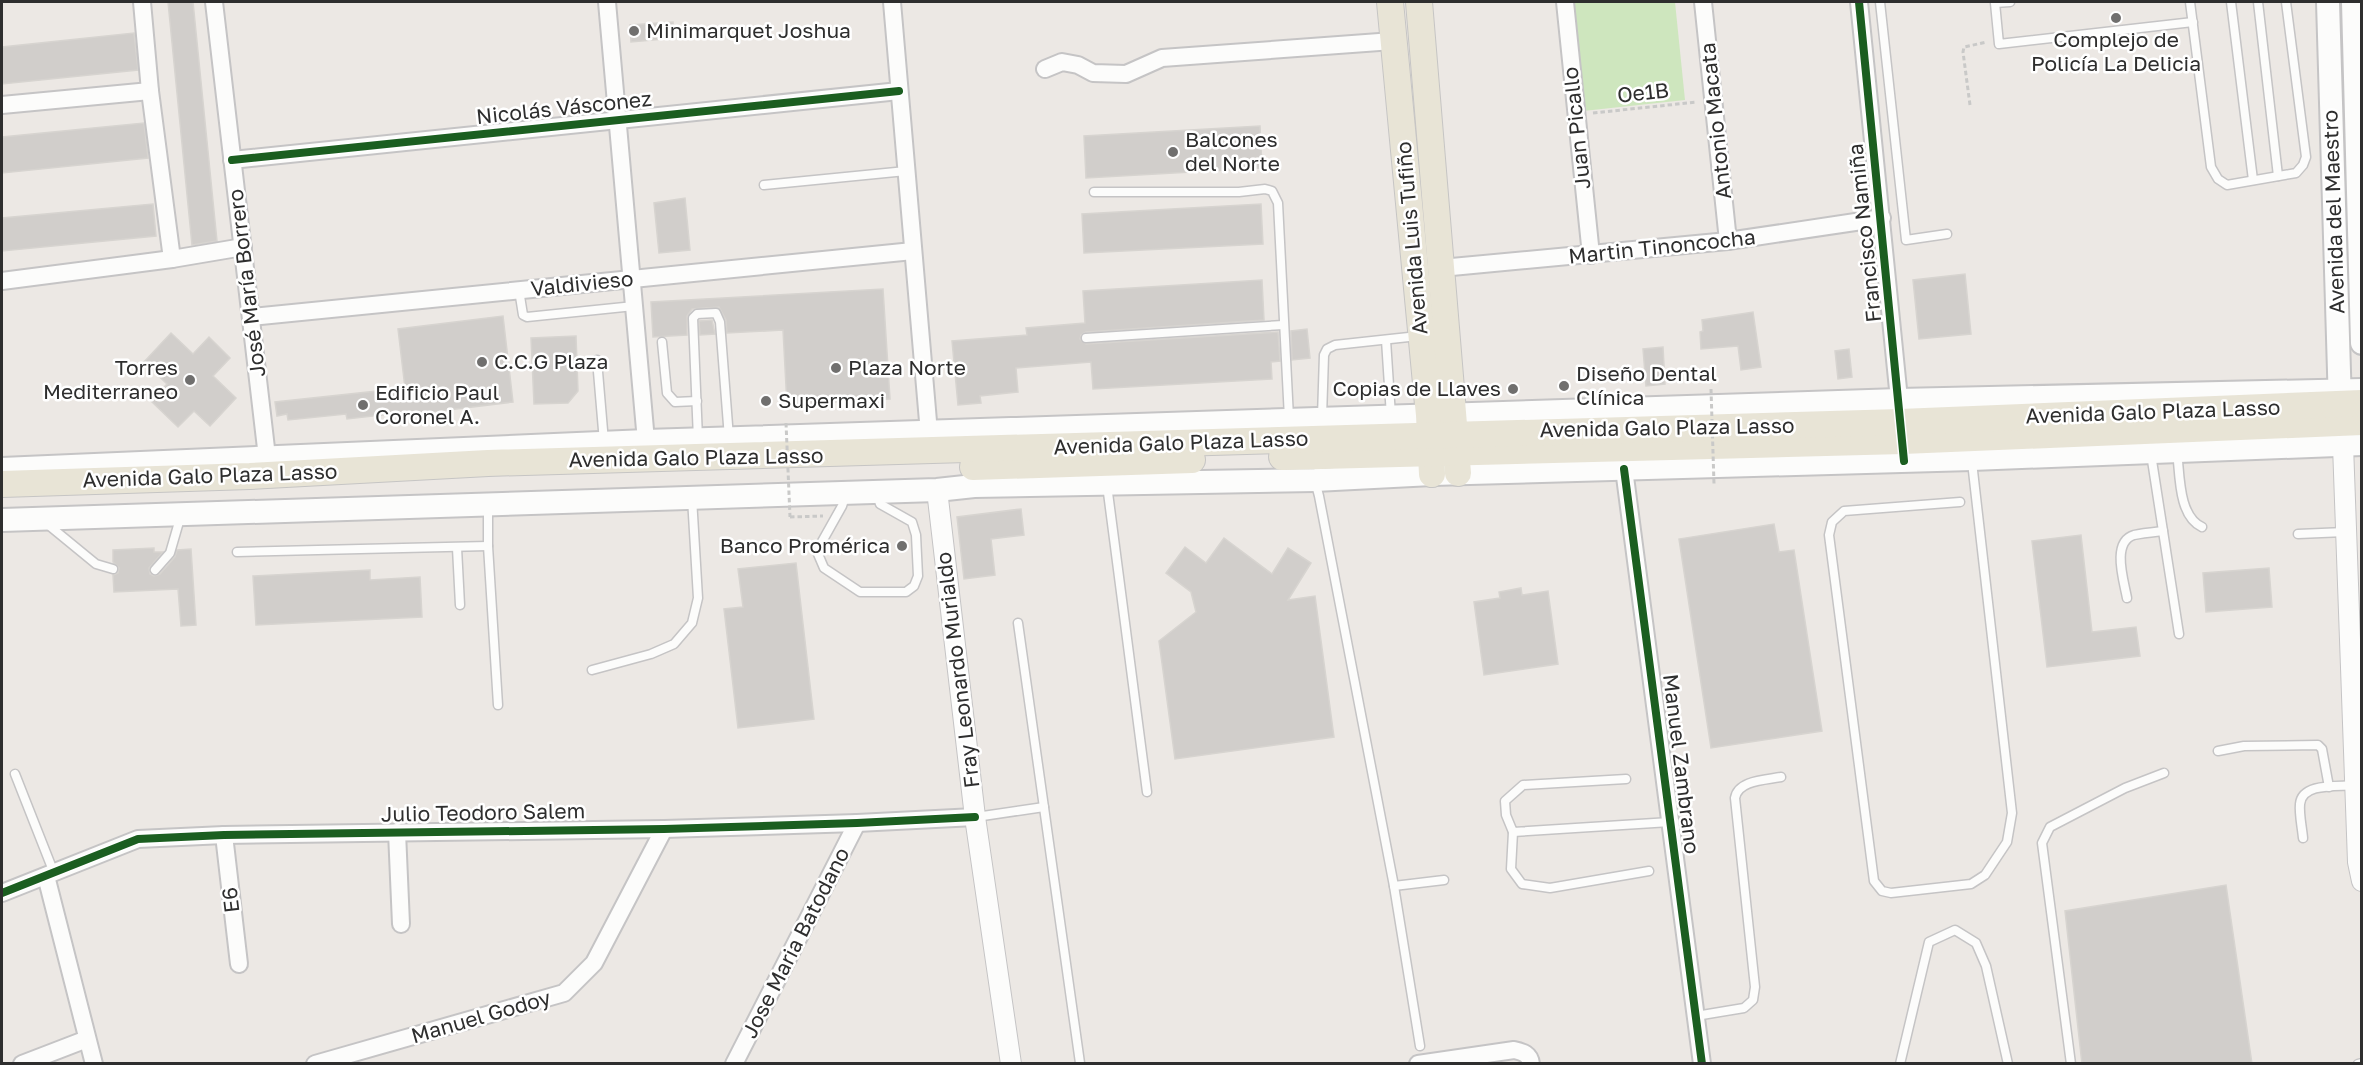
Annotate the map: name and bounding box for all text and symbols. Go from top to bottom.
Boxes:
marker: Complejo de Policía La Delicia [2109,11,2123,25]
place label: Minimarquet Joshua [646,17,851,43]
marker: Minimarquet Joshua [627,24,641,38]
place label: Complejo de Policía La Delicia [2031,26,2201,76]
street label: Antonio Macata [1694,41,1736,201]
street label: Juan Picallo [1557,66,1595,191]
street label: Oe1B [1616,76,1670,108]
street label: Nicolás Vásconez [475,85,653,129]
street label: Avenida del Maestro [2316,110,2350,315]
place label: Balcones del Norte [1185,126,1280,176]
street label: Avenida Luis Tufiño [1390,140,1432,336]
street label: Francisco Namiña [1842,142,1886,324]
marker: Balcones del Norte [1166,145,1180,159]
street label: José María Borrero [222,188,270,379]
street label: Martin Tinoncocha [1567,223,1757,269]
street label: Valdivieso [529,265,634,301]
place label: C.C.G Plaza [494,348,608,374]
place label: Torres Mediterraneo [43,354,178,404]
place label: Plaza Norte [848,354,966,380]
marker: C.C.G Plaza [475,355,489,369]
place label: Diseño Dental Clínica [1576,360,1717,410]
marker: Plaza Norte [829,361,843,375]
marker: Torres Mediterraneo [183,373,197,387]
place label: Copias de Llaves [1332,375,1501,401]
place label: Edificio Paul Coronel A. [375,379,499,429]
marker: Diseño Dental Clínica [1557,379,1571,393]
marker: Copias de Llaves [1506,382,1520,396]
place label: Supermaxi [778,387,885,413]
marker: Supermaxi [759,394,773,408]
street label: Avenida Galo Plaza Lasso [2025,394,2281,428]
marker: Edificio Paul Coronel A. [356,398,370,412]
street label: Avenida Galo Plaza Lasso [1539,412,1795,442]
street label: Avenida Galo Plaza Lasso [1053,425,1309,459]
street label: Avenida Galo Plaza Lasso [568,442,824,472]
street label: Avenida Galo Plaza Lasso [82,458,338,492]
place label: Banco Promérica [720,532,890,558]
marker: Banco Promérica [895,539,909,553]
street label: Fray Leonardo Murialdo [930,551,984,790]
street label: Manuel Zambrano [1658,672,1706,855]
street label: Julio Teodoro Salem [381,797,585,827]
street label: Jose Maria Batodano [736,843,855,1042]
street label: E6 [216,886,244,914]
street label: Manuel Godoy [408,984,554,1048]

